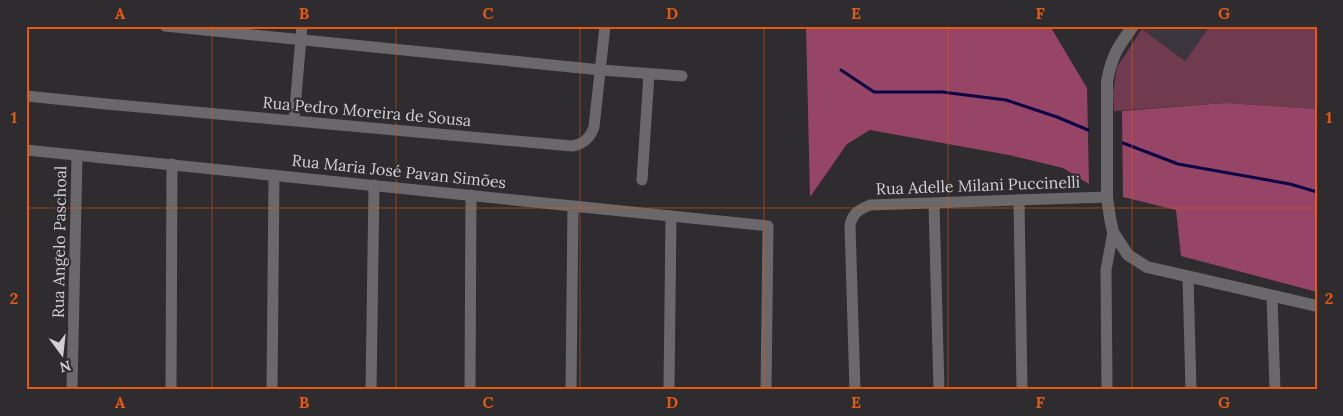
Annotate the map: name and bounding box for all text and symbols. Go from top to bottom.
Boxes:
text: A [115,3,126,23]
text: B [299,3,310,23]
text: C [482,3,494,23]
text: D [666,3,678,23]
text: E [851,3,861,23]
text: F [1035,3,1045,23]
text: G [1218,3,1230,23]
street label: Rua Pedro Moreira de Sousa [262,92,472,130]
text: 1 [11,107,17,127]
text: 1 [1326,107,1332,127]
street label: Rua Maria José Pavan Simões [291,150,507,192]
street label: Rua Angelo Paschoal [48,166,70,318]
street label: Rua Adelle Milani Puccinelli [876,171,1080,199]
text: 2 [10,288,18,308]
text: 2 [1325,288,1333,308]
north arrow [38,328,88,378]
text: N [58,356,73,377]
text: A [115,392,126,412]
text: B [299,392,310,412]
text: C [482,392,494,412]
text: D [666,392,678,412]
text: E [851,392,861,412]
text: F [1035,392,1045,412]
text: G [1218,392,1230,412]

